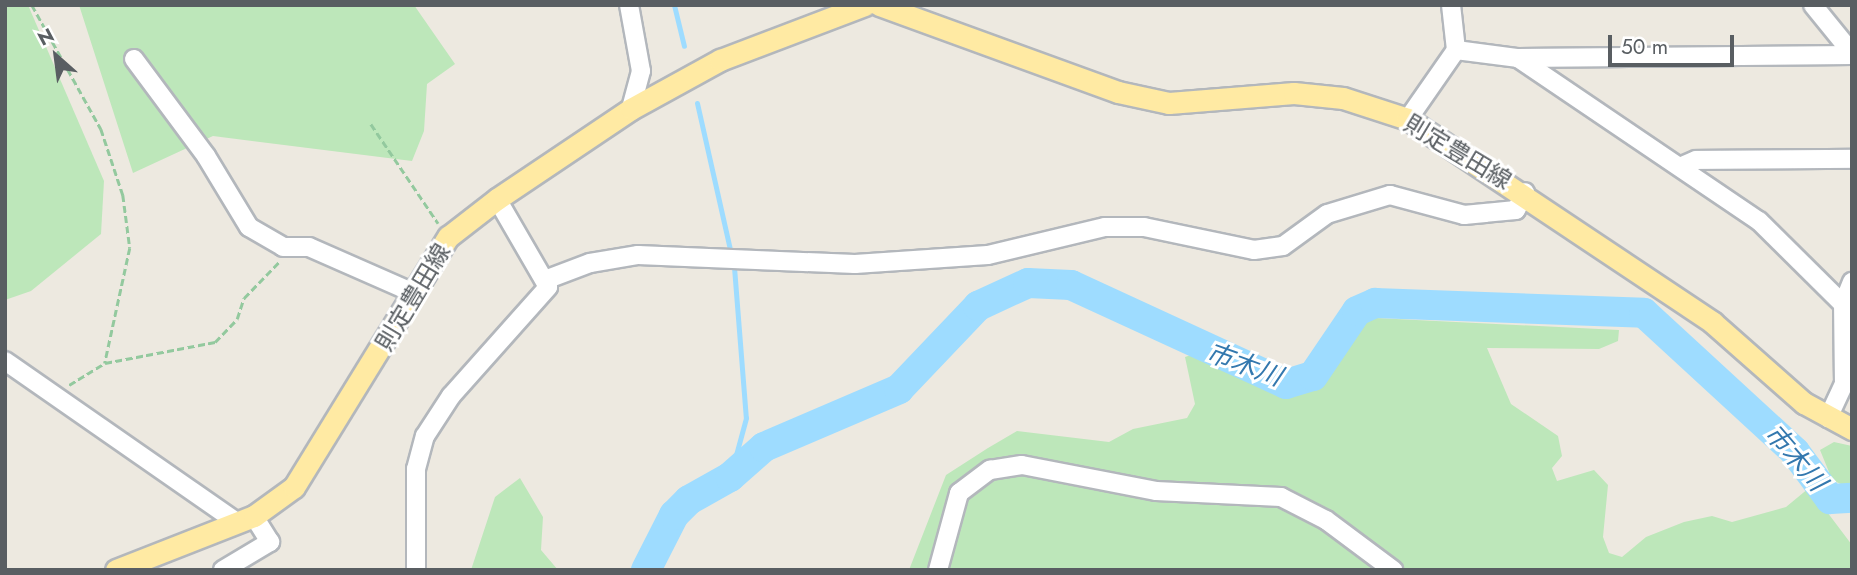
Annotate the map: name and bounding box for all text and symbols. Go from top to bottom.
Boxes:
north arrow [21,21,91,91]
scale bar [1612,21,1738,65]
text: N [33,22,59,52]
text: 50 m [1621,32,1668,62]
street label: 則定豊田線 [1399,109,1517,195]
street label: 則定豊田線 [370,238,456,356]
water label: 市木川 [1202,337,1286,393]
water label: 市木川 [1758,418,1832,498]

